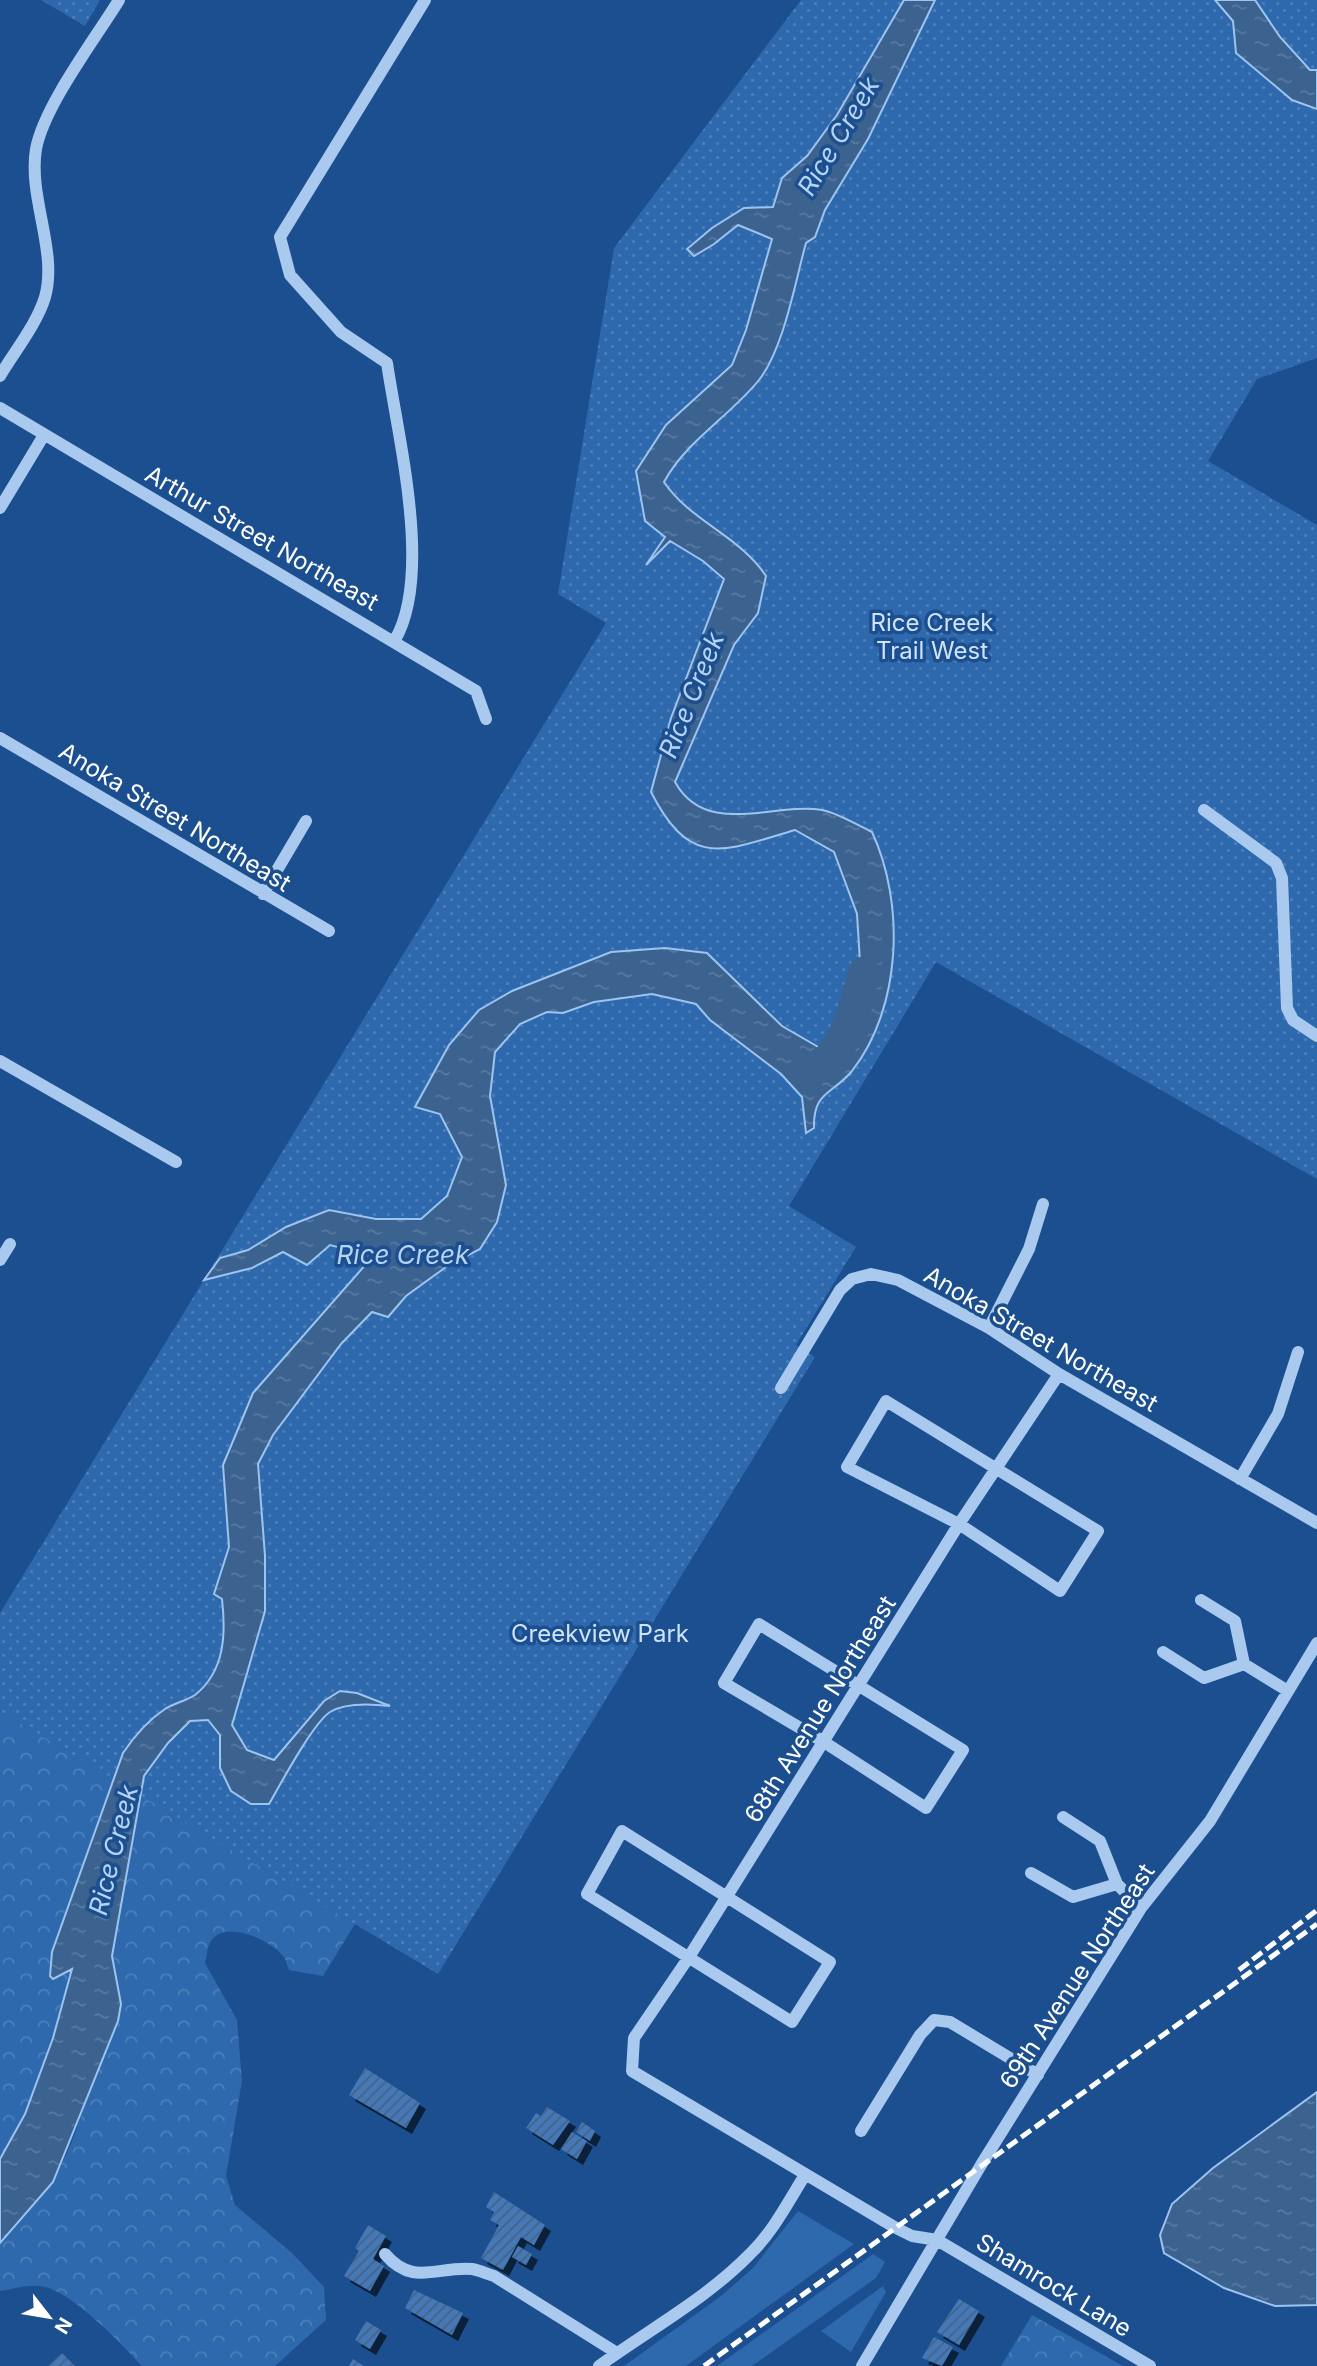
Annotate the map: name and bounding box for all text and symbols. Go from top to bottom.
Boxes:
water label: Rice Creek [791,71,886,201]
street label: Arthur Street Northeast [140,459,384,617]
park label: Rice Creek Trail West [870,608,994,665]
water label: Rice Creek [652,627,731,762]
street label: Anoka Street Northeast [54,736,296,898]
water label: Rice Creek [337,1239,470,1270]
street label: Anoka Street Northeast [919,1260,1163,1418]
street label: 68th Avenue Northeast [738,1590,902,1828]
park label: Creekview Park [511,1619,689,1648]
water label: Rice Creek [82,1781,144,1918]
street label: 69th Avenue Northeast [993,1858,1161,2094]
street label: Shamrock Lane [971,2227,1137,2343]
north arrow [14,2282,84,2352]
text: N [50,2313,77,2338]

